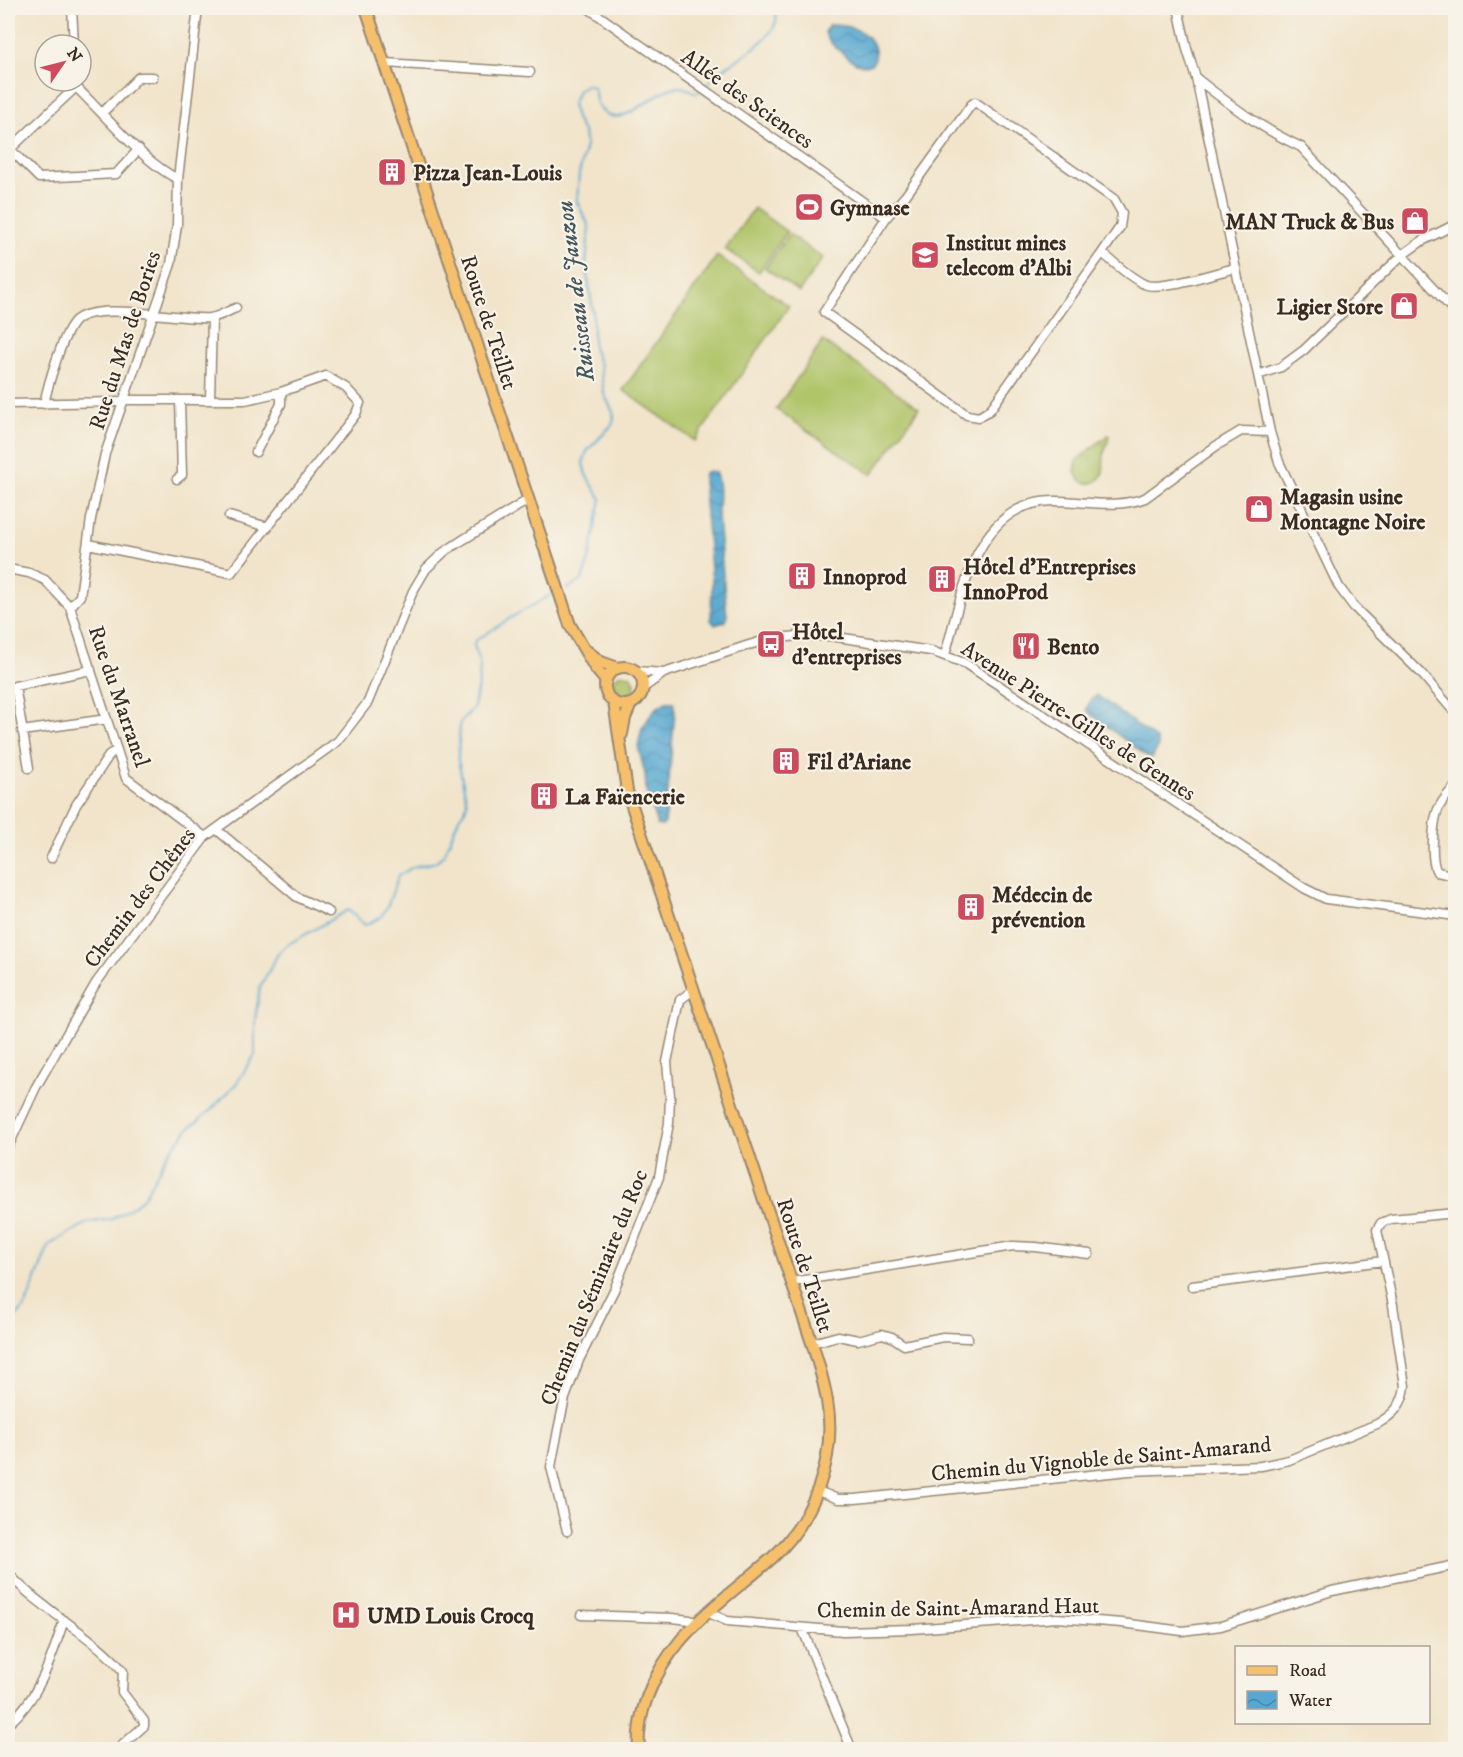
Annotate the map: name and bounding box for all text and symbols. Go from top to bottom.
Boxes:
north arrow [33,33,93,93]
text: N [63,44,86,66]
street label: Allée des Sciences [676,44,819,155]
building icon: Pizza Jean-Louis [376,156,408,188]
place label: Pizza Jean-Louis [413,160,563,187]
sports icon: Gymnase [793,191,825,223]
place label: Gymnase [830,195,910,222]
water label: Ruisseau de Jauzou [550,199,602,384]
shop icon: MAN Truck & Bus [1399,205,1431,237]
place label: MAN Truck & Bus [1225,209,1395,236]
place label: Institut mines telecom d'Albi [946,230,1072,282]
school or university icon: Institut mines telecom d'Albi [909,239,941,271]
street label: Rue du Mas de Bories [84,248,167,433]
street label: Route de Teillet [454,252,523,393]
shop icon: Ligier Store [1388,290,1420,322]
place label: Ligier Store [1277,294,1383,321]
place label: Magasin usine Montagne Noire [1280,484,1425,536]
shop icon: Magasin usine Montagne Noire [1243,493,1275,525]
place label: Hôtel d'Entreprises InnoProd [963,554,1136,606]
building icon: Innoprod [786,560,818,592]
building icon: Hôtel d'Entreprises InnoProd [926,563,958,595]
place label: Innoprod [823,564,908,591]
place label: Hôtel d'entreprises [792,619,902,671]
street label: Rue du Marranel [82,622,156,771]
bus stop icon: Hôtel d'entreprises [755,628,787,660]
restaurant icon: Bento [1010,630,1042,662]
place label: Bento [1047,634,1099,661]
street label: Avenue Pierre-Gilles de Gennes [956,635,1200,807]
building icon: Fil d'Ariane [770,745,802,777]
place label: Fil d'Ariane [807,749,911,776]
building icon: La Faïencerie [528,780,560,812]
place label: La Faïencerie [565,784,685,811]
street label: Chemin des Chênes [79,822,202,973]
place label: Médecin de prévention [991,882,1092,934]
building icon: Médecin de prévention [955,891,987,923]
street label: Chemin du Séminaire du Roc [535,1166,654,1410]
street label: Route de Teillet [770,1195,839,1336]
street label: Chemin du Vignoble de Saint-Amarand [930,1431,1272,1488]
street label: Chemin de Saint-Amarand Haut [817,1593,1099,1624]
hospital icon: UMD Louis Crocq [330,1599,362,1631]
place label: UMD Louis Crocq [367,1603,535,1630]
legend [1235,1646,1430,1724]
text: Road [1289,1660,1326,1682]
text: Water [1288,1690,1332,1712]

